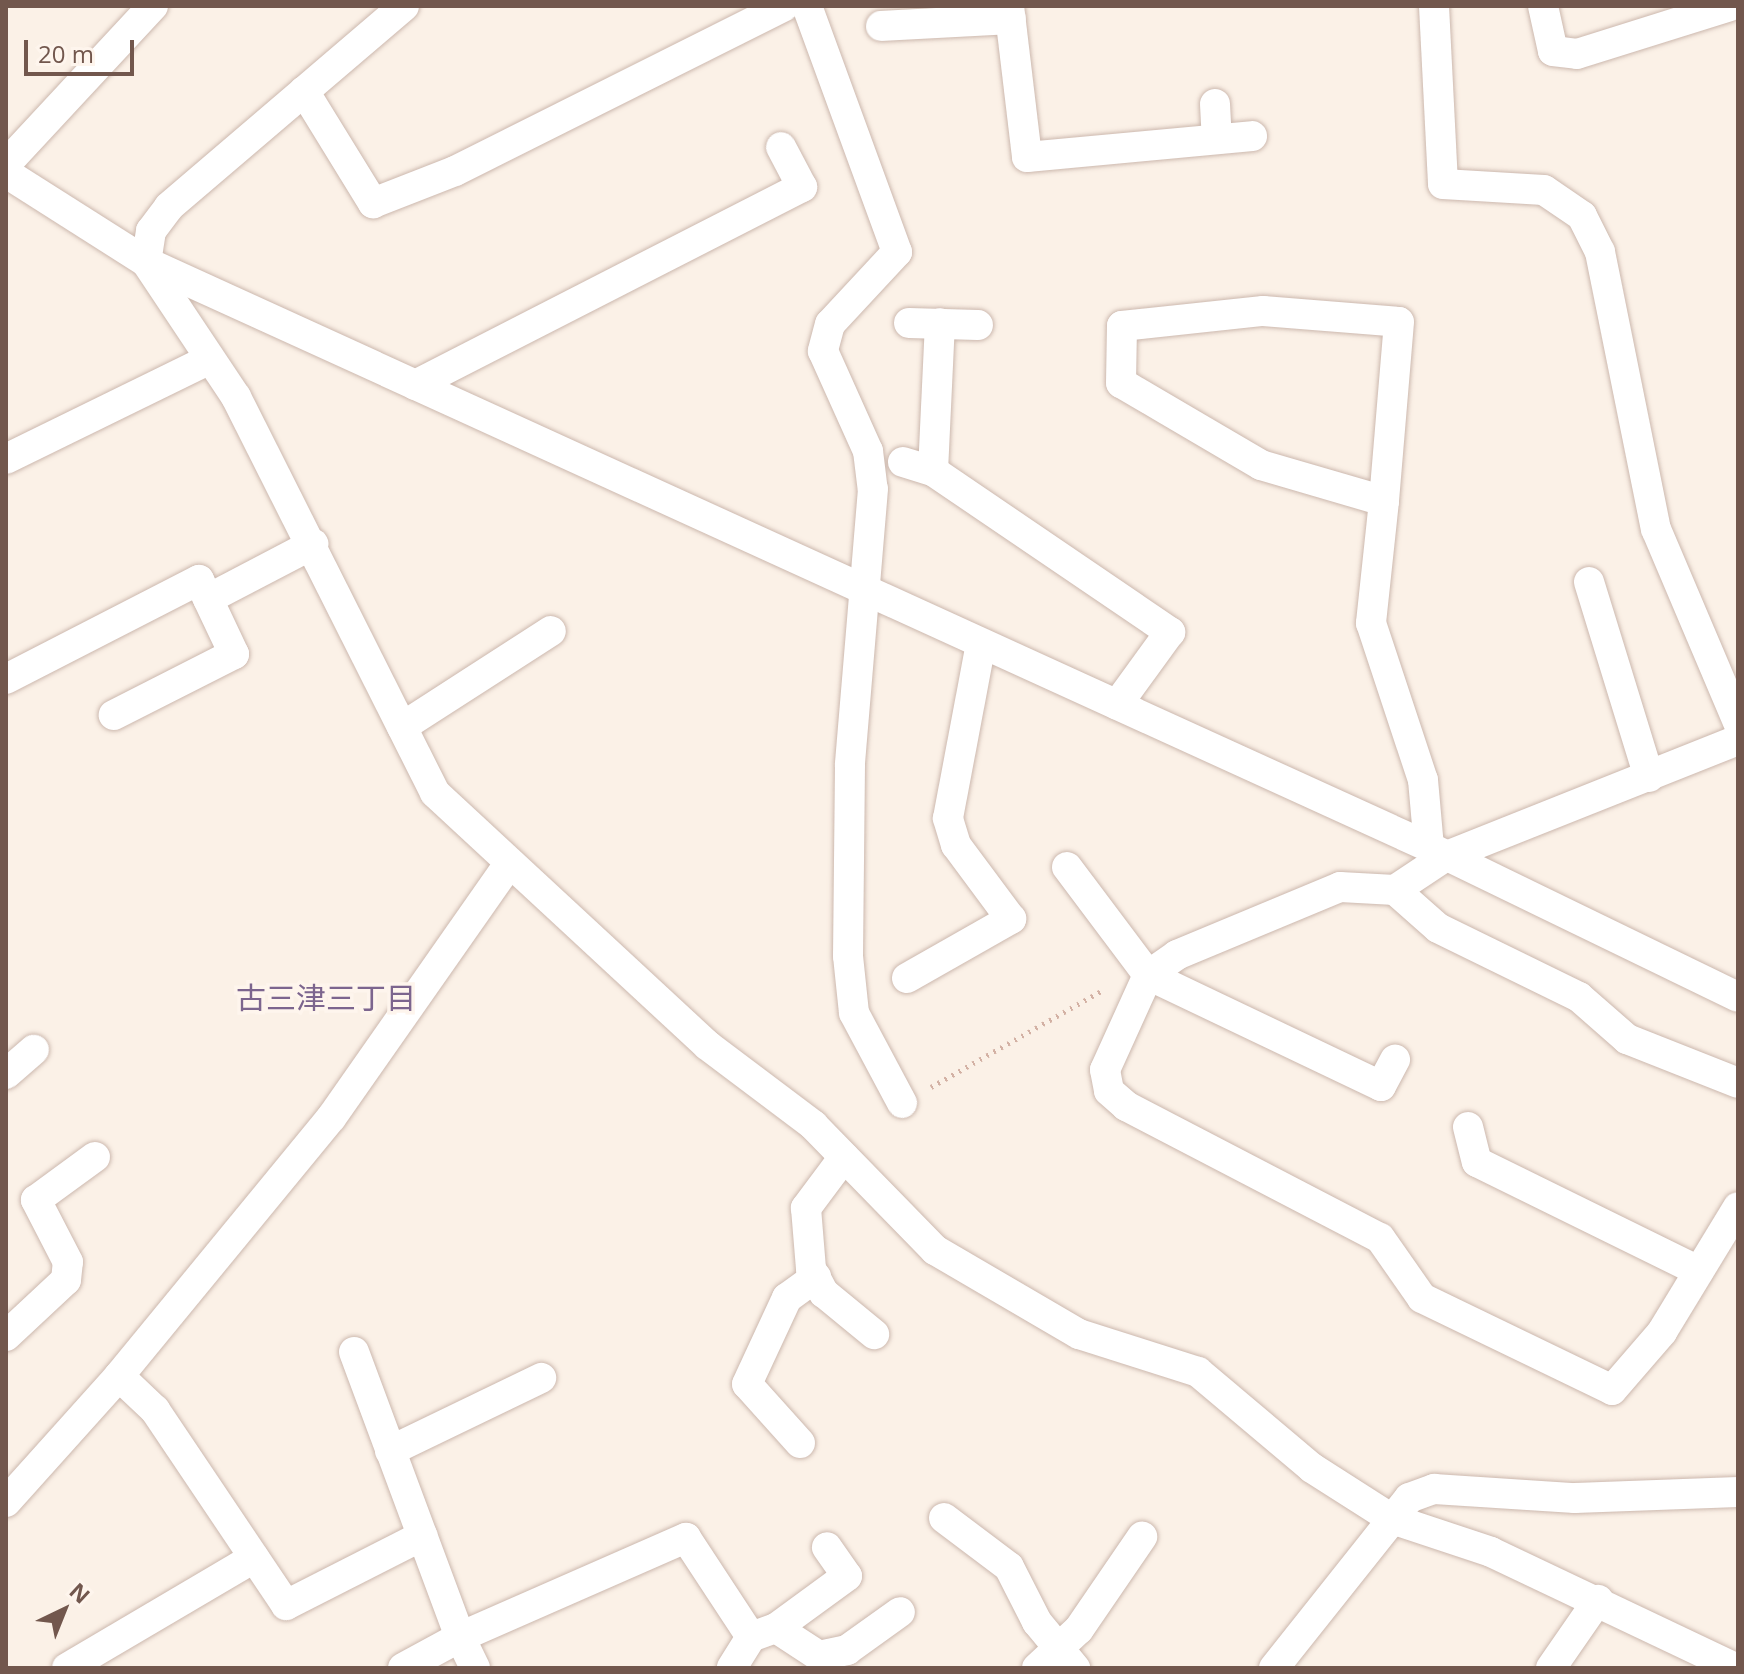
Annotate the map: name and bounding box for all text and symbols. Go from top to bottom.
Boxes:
scale bar [28,24,138,74]
text: 20 m [38,37,94,70]
district label: 古三津三丁目 [236,980,416,1016]
north arrow [24,1570,104,1650]
text: N [64,1575,97,1610]

